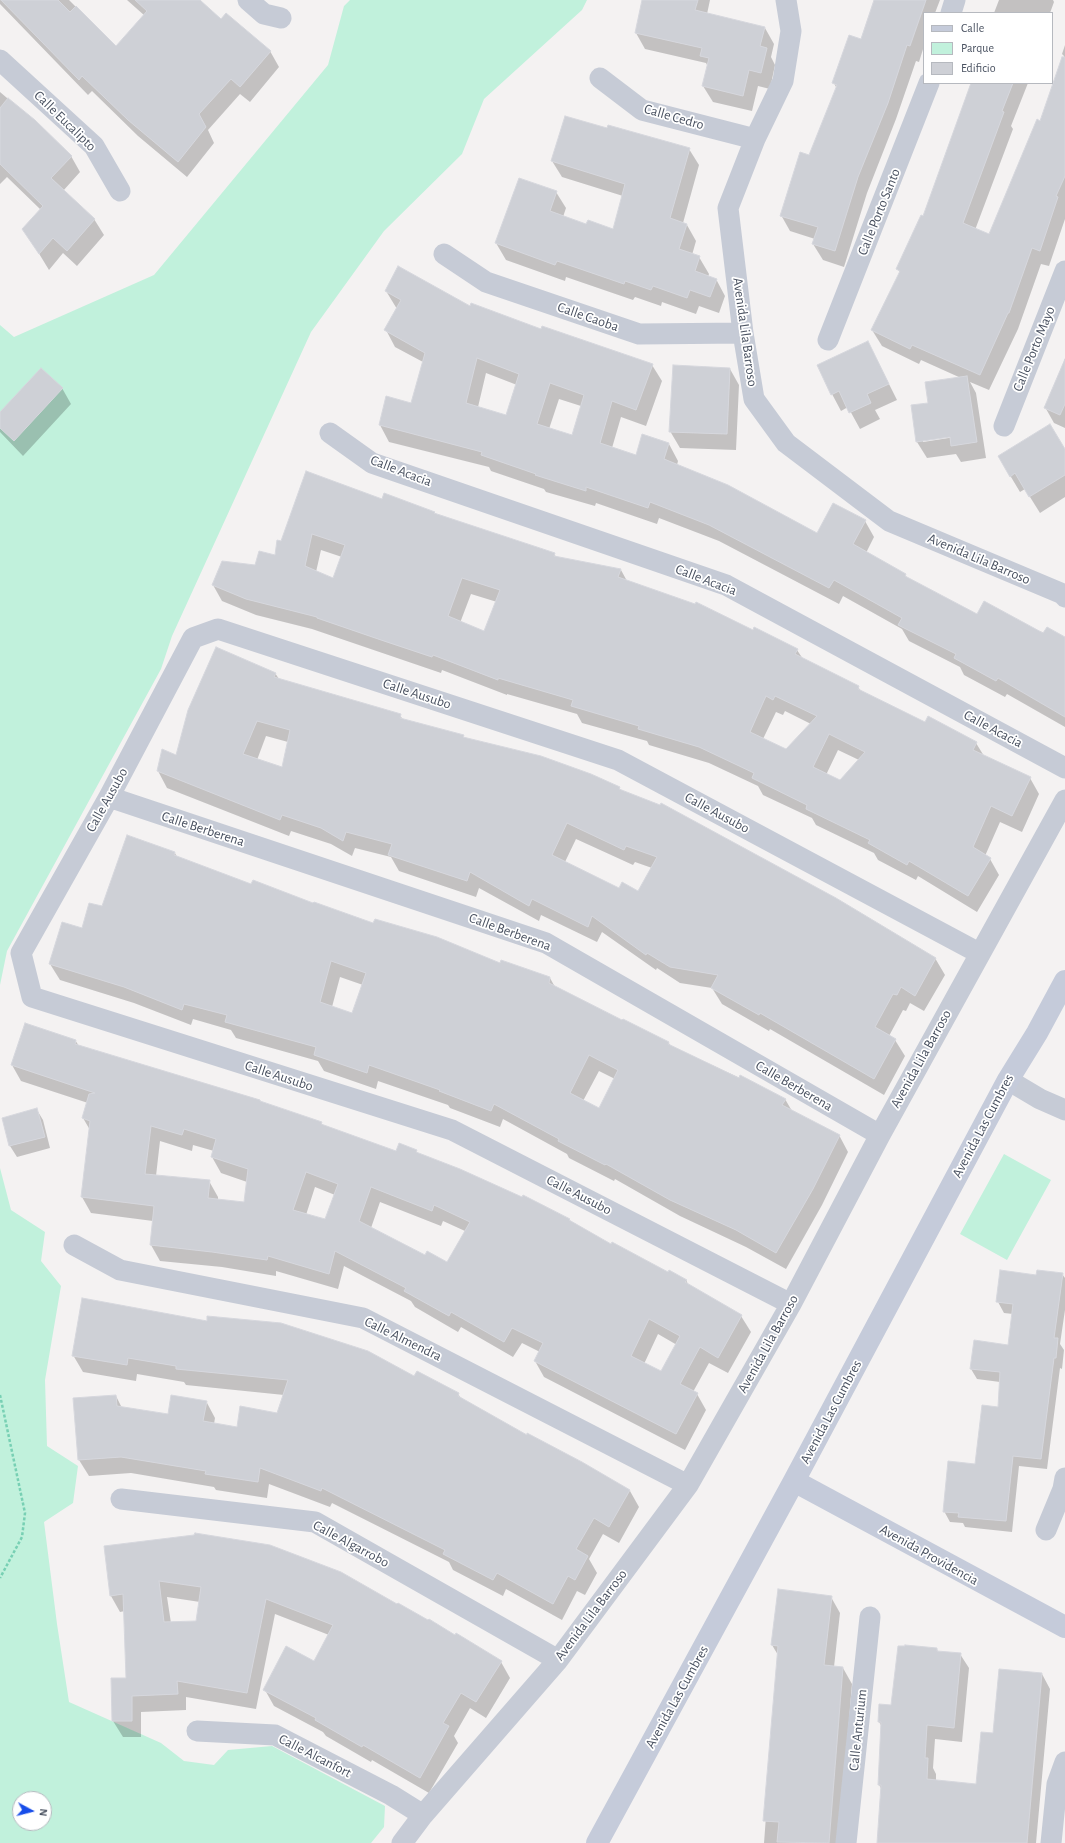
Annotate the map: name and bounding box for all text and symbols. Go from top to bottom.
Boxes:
legend [923,12,1053,84]
text: Calle [961,22,984,34]
text: Parque [961,42,994,54]
text: Edificio [961,62,996,74]
street label: Calle Eucalipto [30,87,100,155]
street label: Calle Cedro [642,100,706,134]
street label: Calle Porto Santo [854,166,904,258]
street label: Avenida Lila Barroso [729,276,761,388]
street label: Calle Caoba [555,299,621,335]
street label: Calle Porto Mayo [1009,304,1059,394]
street label: Calle Acacia [368,452,434,490]
street label: Avenida Lila Barroso [925,530,1033,588]
street label: Calle Acacia [673,561,739,599]
street label: Calle Ausubo [381,675,453,713]
street label: Calle Acacia [961,707,1025,751]
street label: Calle Ausubo [82,765,132,835]
street label: Calle Ausubo [682,789,752,837]
street label: Calle Berberena [159,808,247,850]
street label: Calle Berberena [467,909,553,955]
street label: Avenida Lila Barroso [887,1007,955,1111]
street label: Calle Ausubo [243,1057,315,1095]
street label: Calle Berberena [753,1057,835,1115]
street label: Avenida Las Cumbres [949,1071,1017,1181]
street label: Calle Ausubo [544,1171,614,1219]
street label: Avenida Lila Barroso [734,1292,802,1396]
street label: Calle Almendra [362,1313,444,1365]
street label: Avenida Las Cumbres [797,1357,865,1467]
street label: Calle Algarrobo [310,1517,392,1571]
street label: Avenida Providencia [877,1521,981,1589]
street label: Avenida Lila Barroso [551,1566,631,1664]
street label: Avenida Las Cumbres [642,1643,712,1751]
street label: Calle Anturium [845,1688,871,1772]
street label: Calle Alcanfort [276,1731,354,1781]
north arrow [12,1791,52,1831]
text: N [37,1808,49,1817]

